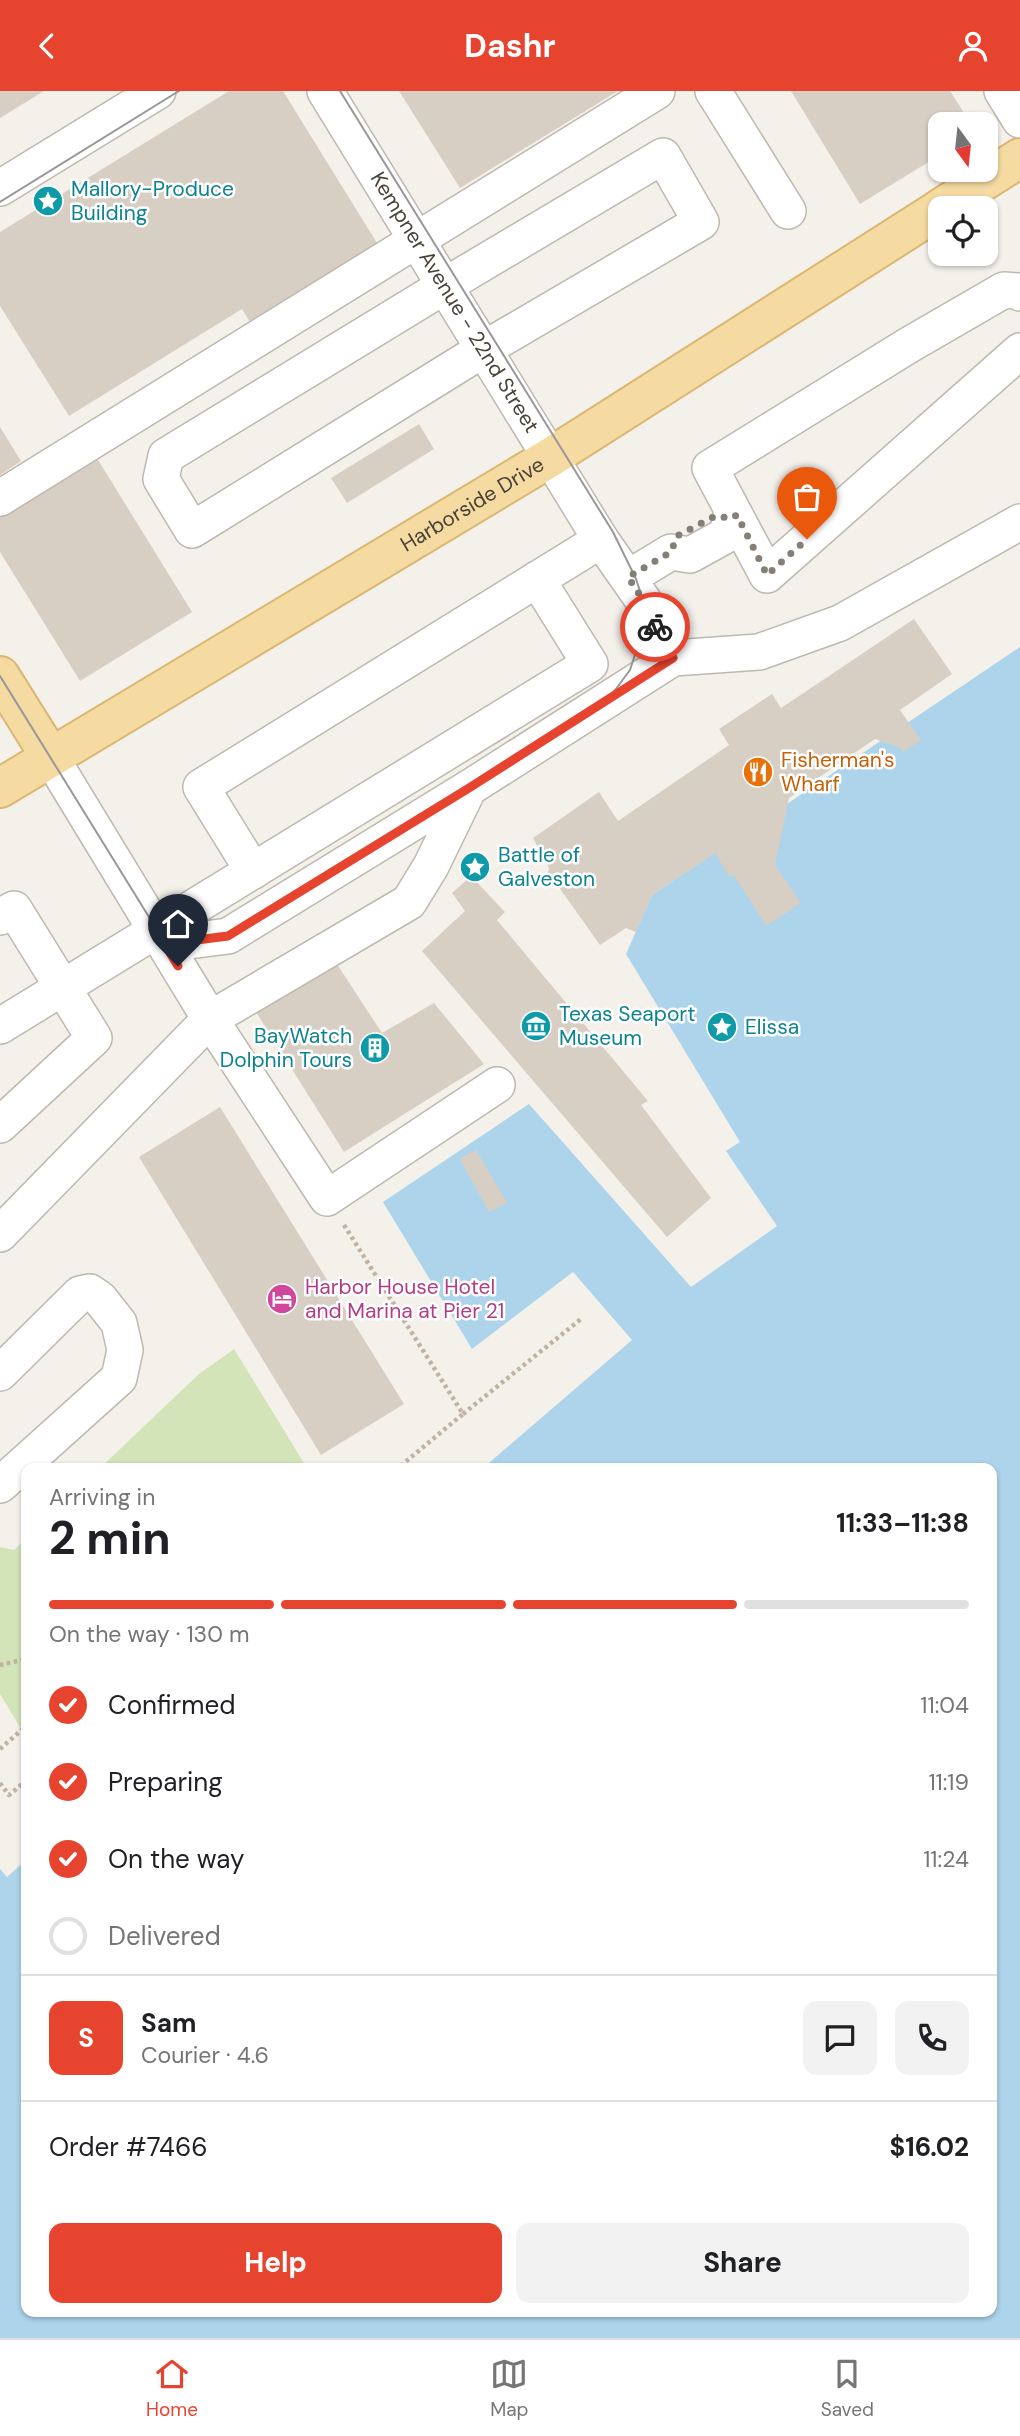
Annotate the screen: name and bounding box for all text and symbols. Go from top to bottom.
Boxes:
text: Dashr [464,25,556,67]
icon: back [28,27,66,65]
icon: person [954,27,992,65]
north arrow [928,112,998,182]
map controls [928,112,998,266]
street label: Kempner Avenue - 22nd Street [364,167,546,438]
place label: Mallory-Produce Building [71,175,234,227]
place icon: Mallory-Produce Building [31,184,65,218]
button: locate [928,196,998,266]
street label: Harborside Drive [395,450,549,558]
pin [777,467,837,539]
icon: bag [788,478,826,516]
courier [620,592,690,662]
icon: bike [636,608,674,646]
place label: Fisherman's Wharf [781,746,895,798]
restaurant icon: Fisherman's Wharf [741,755,775,789]
place label: Battle of Galveston [498,841,595,893]
place icon: Battle of Galveston [458,850,492,884]
pin [148,894,208,966]
icon: home [159,905,197,943]
place label: Texas Seaport Museum [559,1000,695,1052]
museum icon: Texas Seaport Museum [519,1009,553,1043]
place icon: Elissa [705,1010,739,1044]
place label: Elissa [745,1013,799,1041]
place label: BayWatch Dolphin Tours [220,1022,352,1074]
building icon: BayWatch Dolphin Tours [358,1031,392,1065]
place label: Harbor House Hotel and Marina at Pier 21 [305,1273,504,1325]
hotel icon: Harbor House Hotel and Marina at Pier 21 [265,1282,299,1316]
text: Arriving in [49,1482,155,1512]
text: 11:33–11:38 [836,1506,969,1540]
text: 2 min [49,1508,171,1568]
text: On the way · 130 m [49,1619,250,1649]
icon: check [49,1686,87,1724]
text: Confirmed [108,1688,235,1722]
text: 11:04 [920,1690,969,1720]
icon: check [49,1763,87,1801]
text: Preparing [108,1765,223,1799]
text: 11:19 [928,1767,969,1797]
icon: check [49,1840,87,1878]
text: On the way [108,1842,244,1876]
text: 11:24 [923,1844,969,1874]
text: Delivered [108,1919,221,1953]
button: chat [803,2001,877,2075]
button: phone [895,2001,969,2075]
text: Sam [141,2006,196,2040]
text: S [78,2021,94,2055]
text: Courier · 4.6 [141,2040,269,2070]
text: Order #7466 [49,2130,208,2164]
text: $16.02 [890,2130,969,2164]
button: Help [49,2223,502,2303]
button: Share [516,2223,969,2303]
tab: Home [146,2355,198,2422]
tab: Map [490,2355,528,2422]
tab: Saved [821,2355,874,2422]

